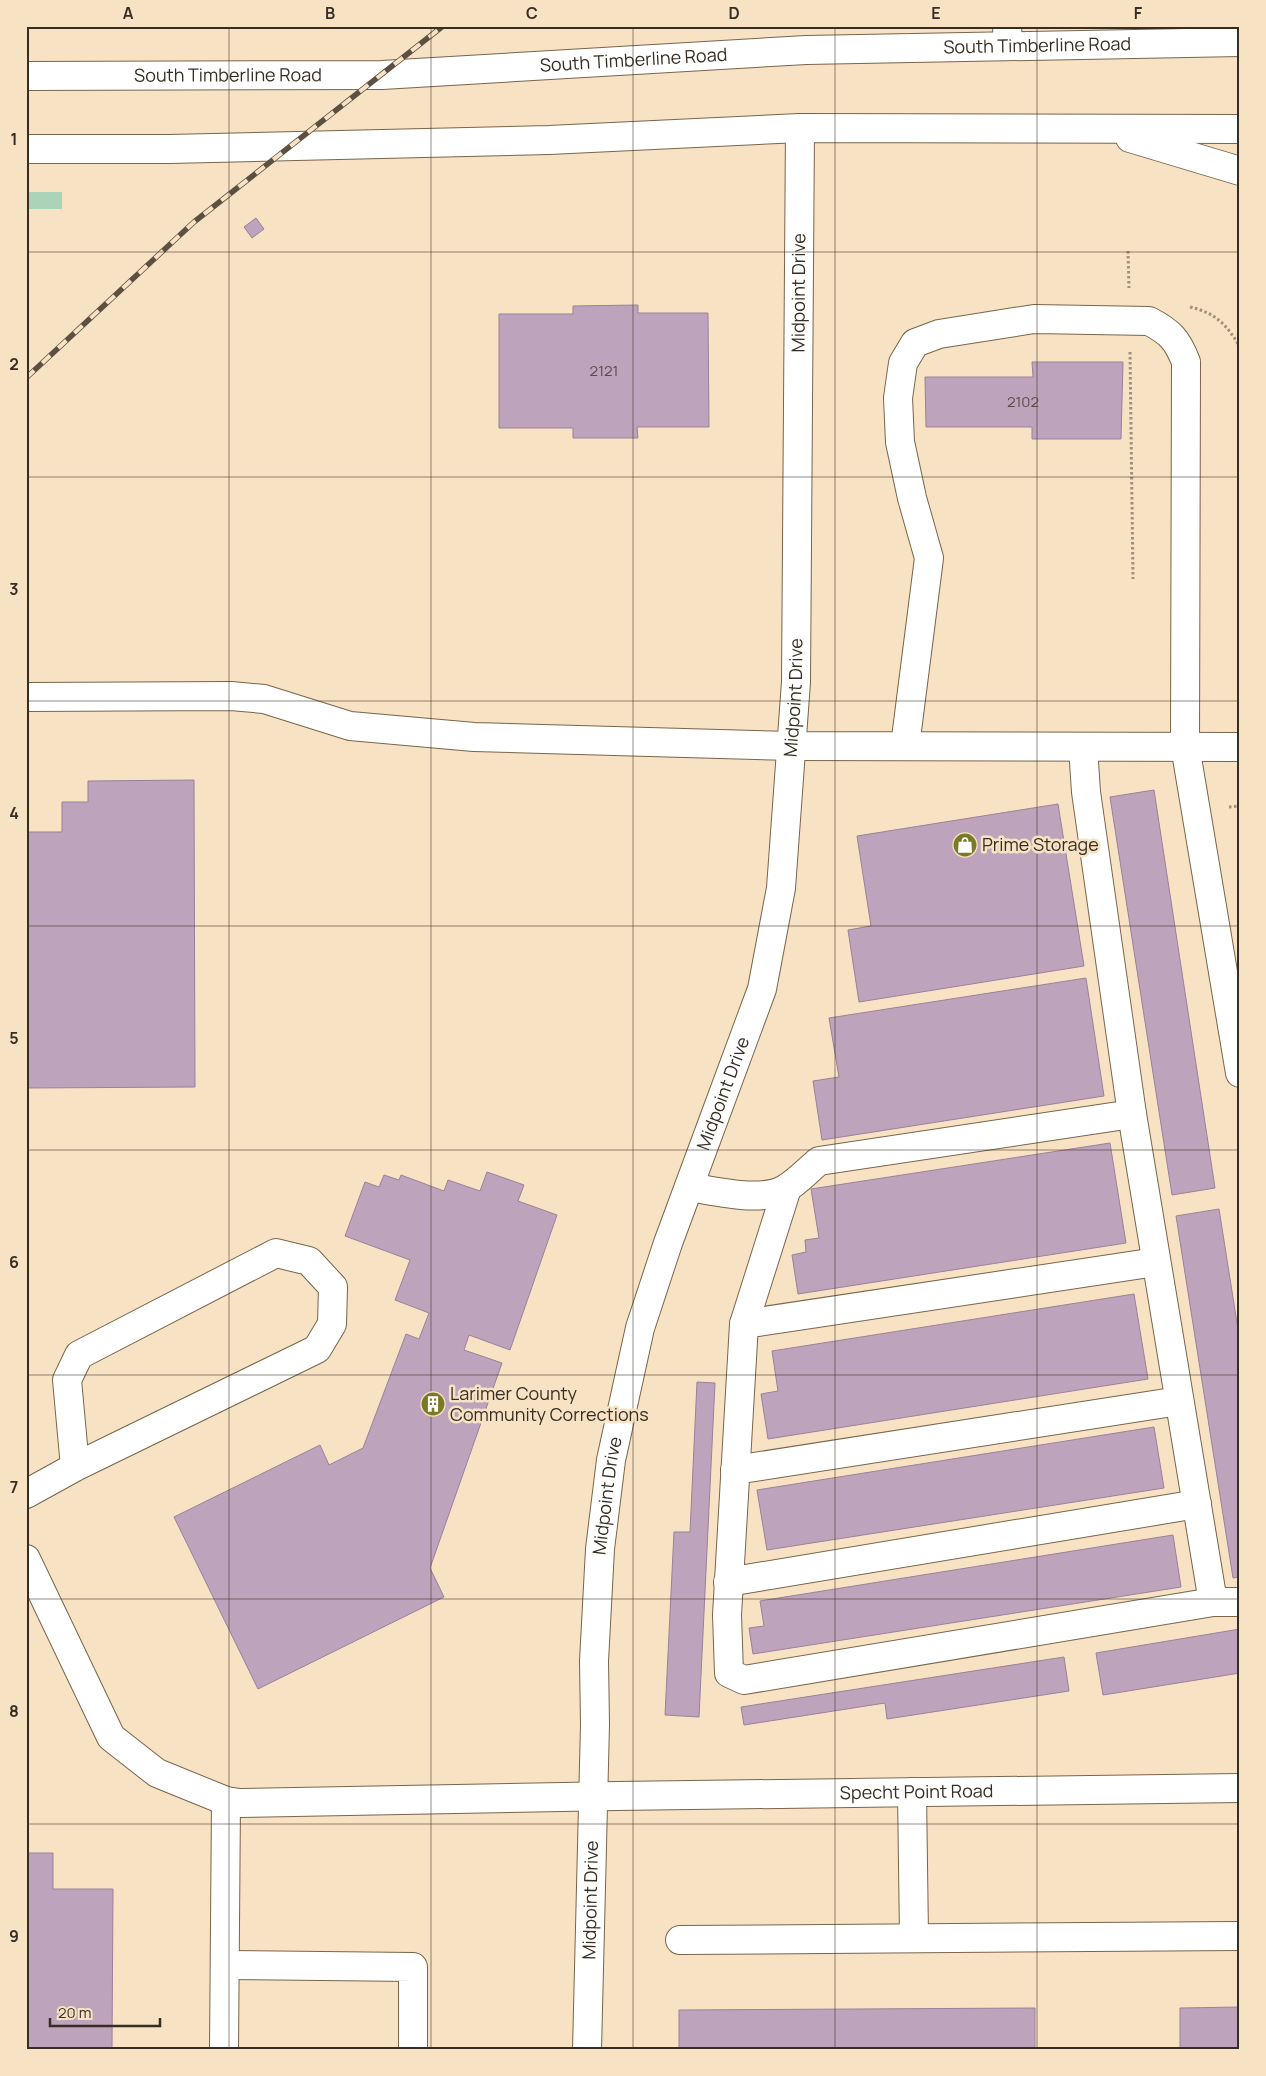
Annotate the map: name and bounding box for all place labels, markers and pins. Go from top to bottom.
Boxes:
shop icon: Prime Storage [952,832,978,858]
place label: Prime Storage [982,832,1099,856]
place label: Larimer County Community Corrections [450,1381,649,1426]
building icon: Larimer County Community Corrections [420,1391,446,1417]

